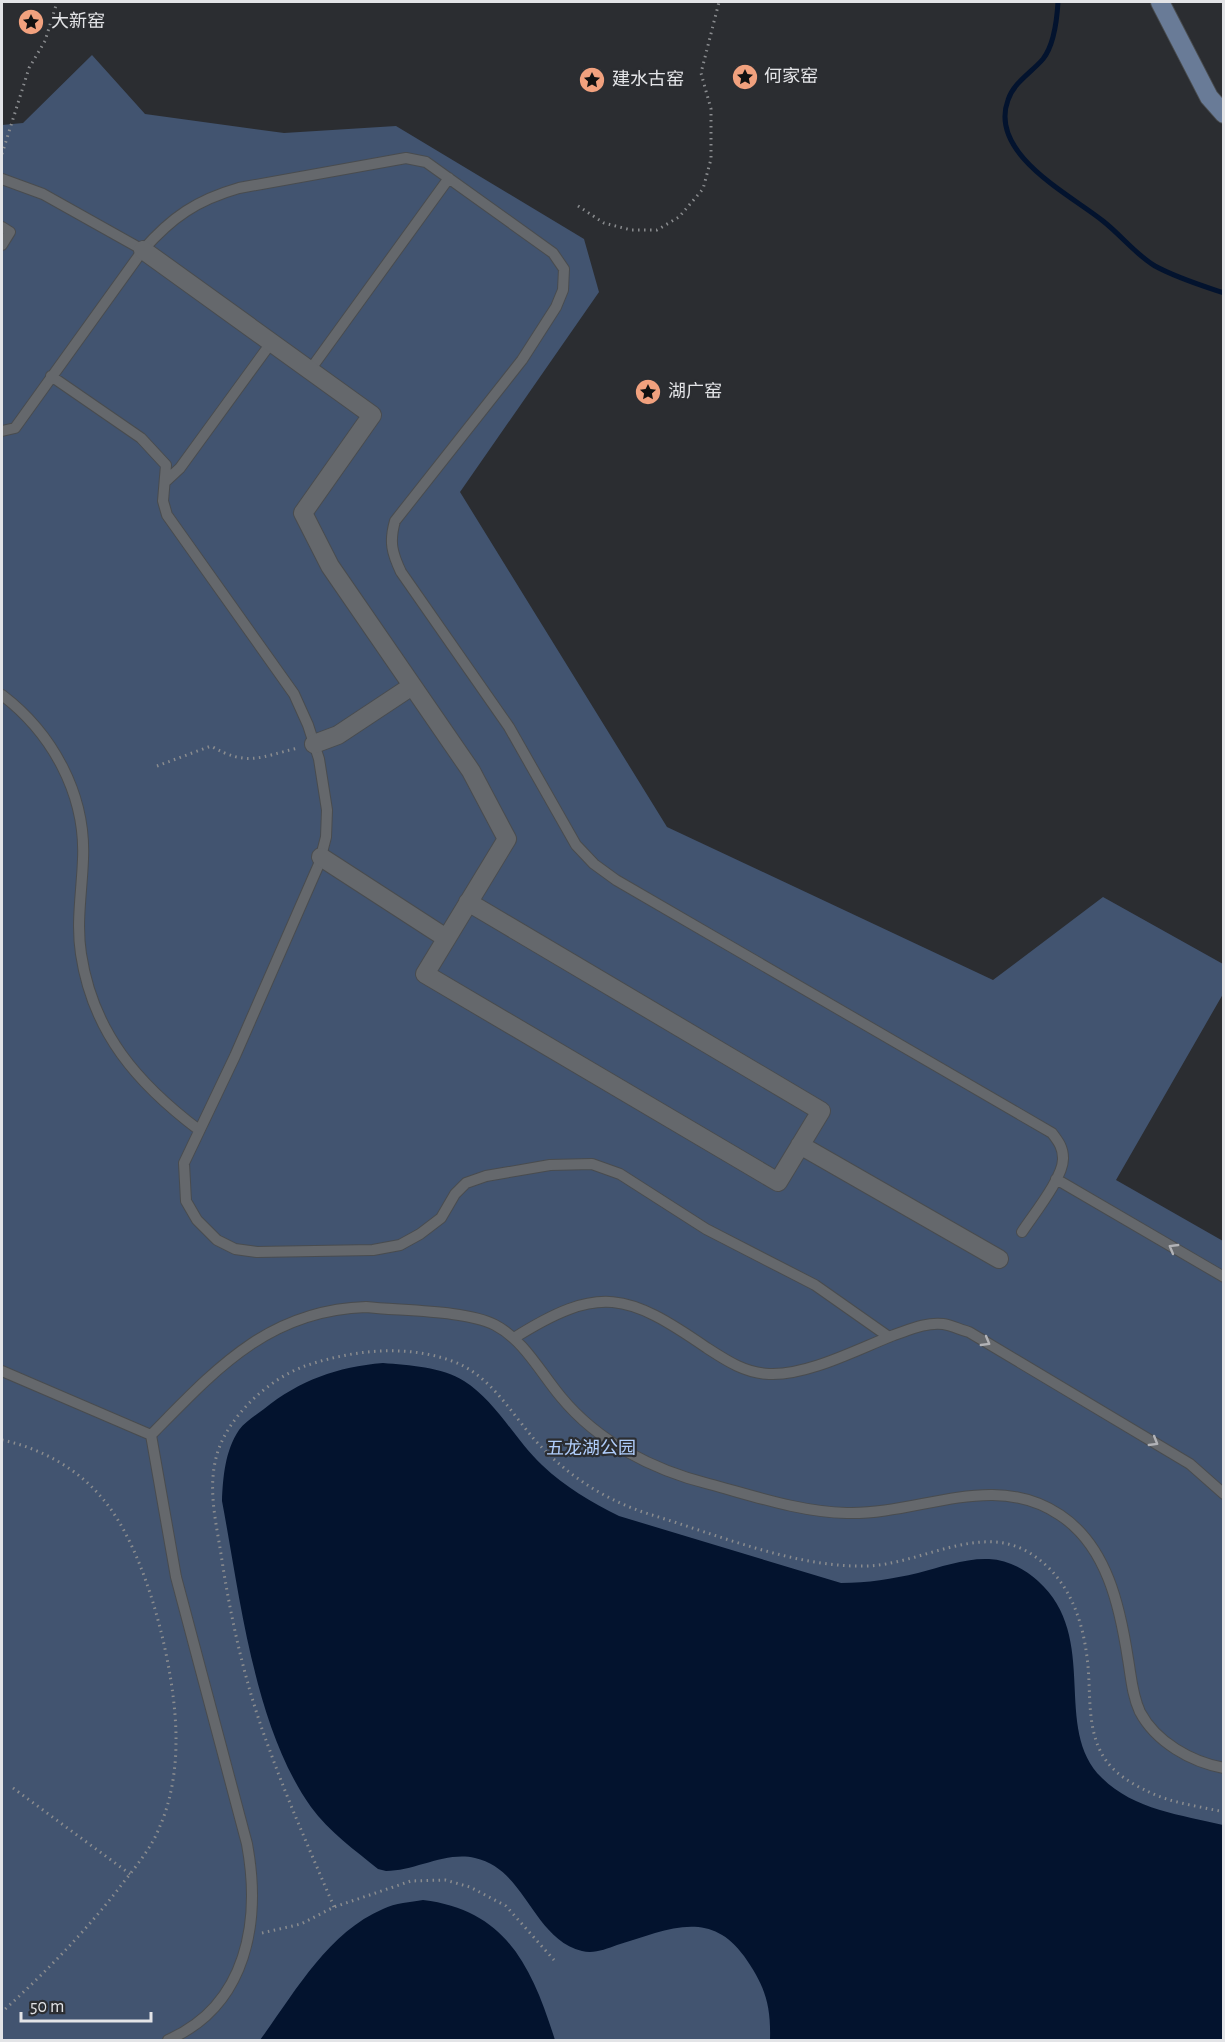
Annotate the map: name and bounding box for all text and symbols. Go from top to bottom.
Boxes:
place icon: 大新窑 [16,7,46,37]
place label: 大新窑 [51,11,105,31]
place icon: 何家窑 [730,62,760,92]
place icon: 建水古窑 [577,65,607,95]
place label: 何家窑 [764,66,818,86]
place label: 建水古窑 [612,69,684,89]
place icon: 湖广窑 [633,377,663,407]
place label: 湖广窑 [668,381,722,401]
one-way arrow [1169,1243,1179,1255]
one-way arrow [980,1335,991,1347]
one-way arrow [1148,1435,1158,1446]
park label: 五龙湖公园 [546,1438,636,1458]
scale bar [21,1985,152,2023]
text: 50 m [30,1998,64,2016]

